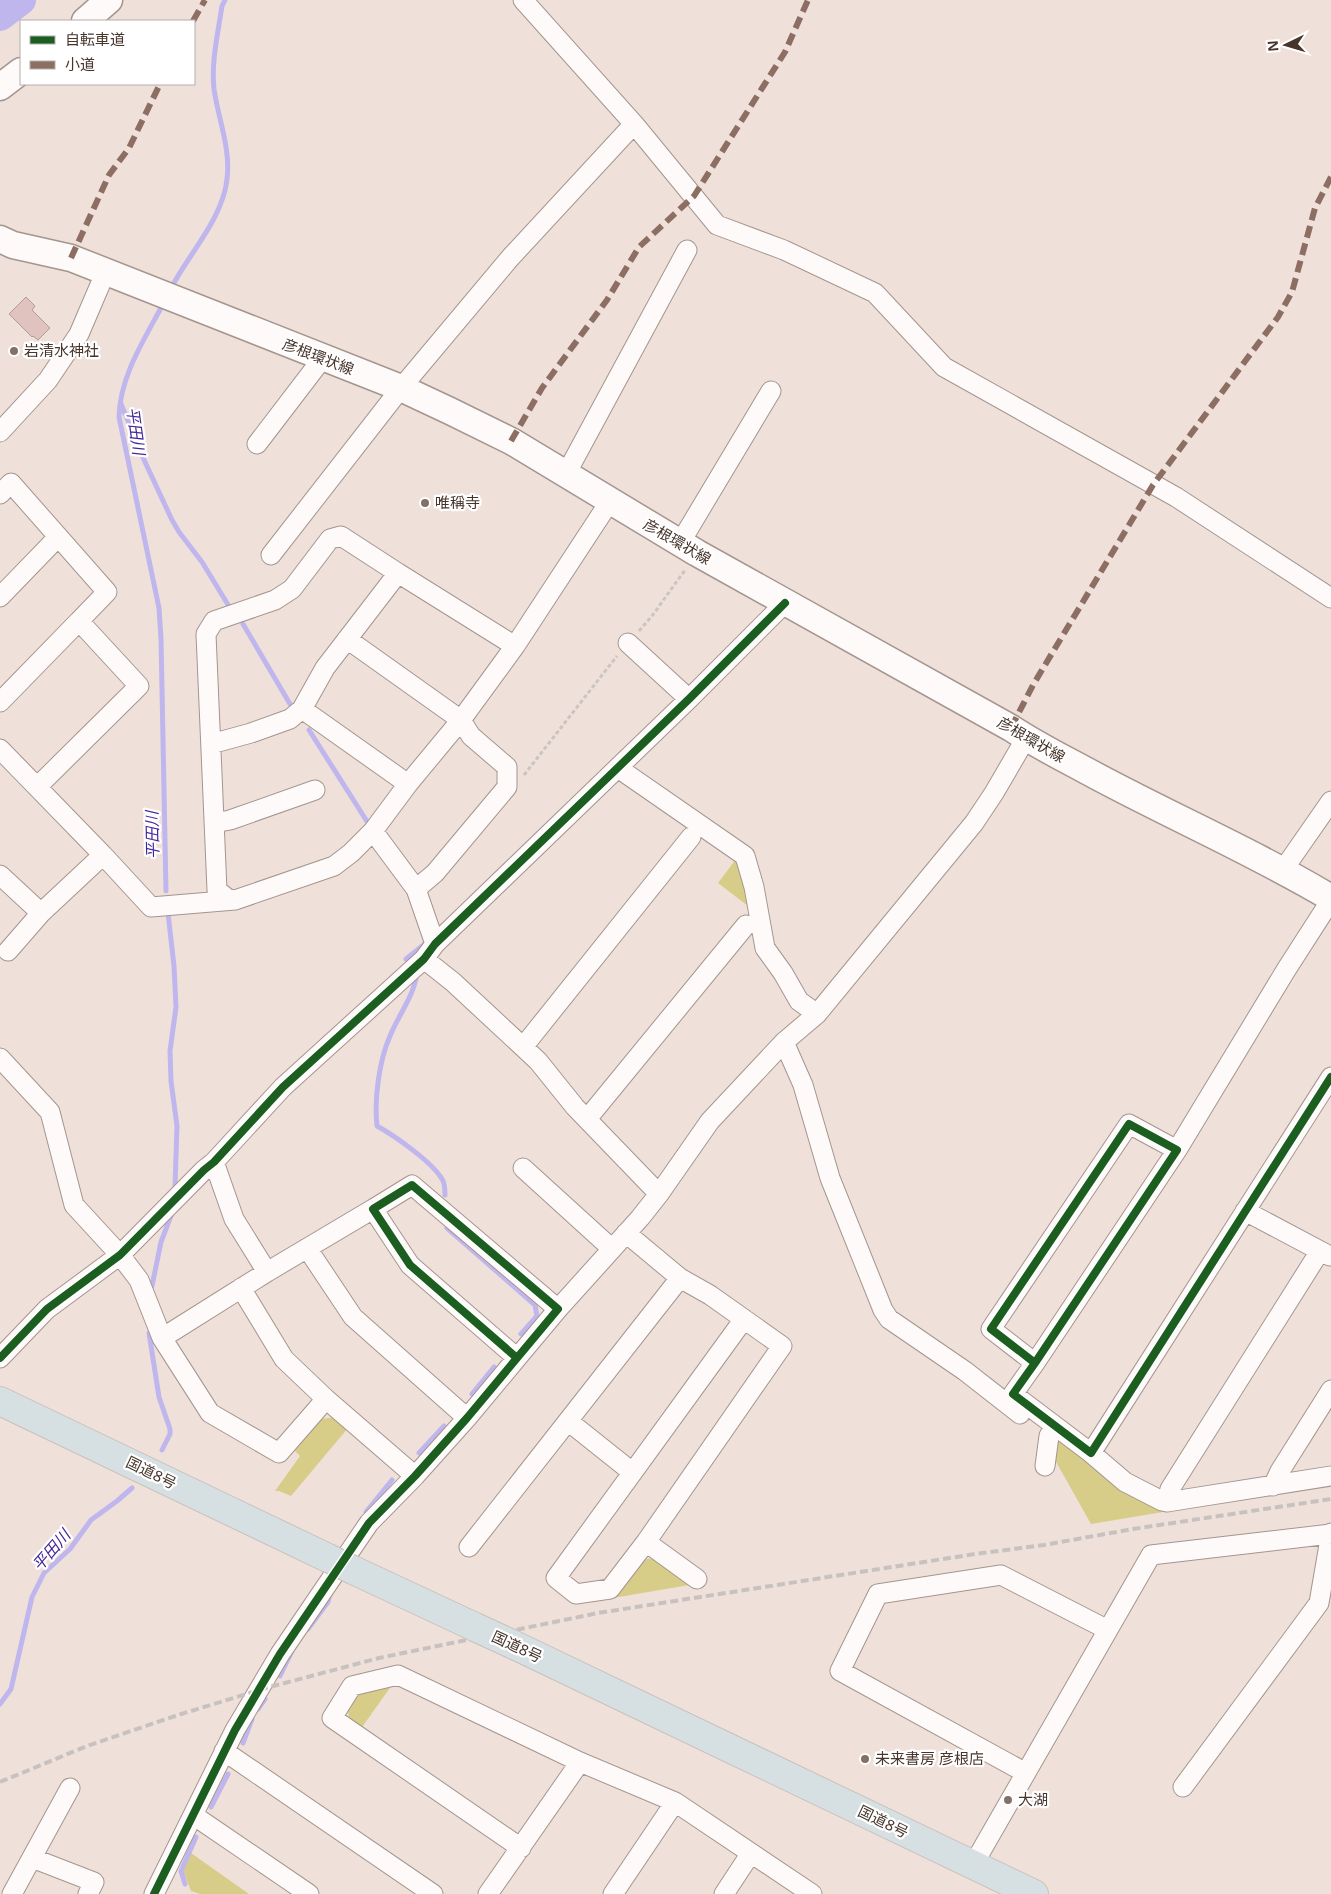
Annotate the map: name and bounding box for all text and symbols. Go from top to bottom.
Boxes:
legend [20,20,195,85]
north arrow [1261,20,1311,70]
text: 自転車道 [65,29,125,49]
text: N [1263,40,1283,53]
text: 小道 [65,54,95,74]
street label: 彦根環状線 [280,333,357,379]
place label: 岩清水神社 [24,340,99,360]
marker: 岩清水神社 [8,345,20,357]
water label: 平田川 [122,406,151,458]
place label: 唯稱寺 [435,492,480,512]
marker: 唯稱寺 [419,497,431,509]
street label: 彦根環状線 [640,514,715,569]
street label: 彦根環状線 [994,712,1069,767]
water label: 平田川 [141,809,163,859]
street label: 国道8号 [123,1451,180,1493]
water label: 平田川 [27,1523,76,1575]
street label: 国道8号 [489,1626,546,1666]
place label: 未来書房 彦根店 [875,1748,984,1768]
marker: 未来書房 彦根店 [859,1753,871,1765]
place label: 大湖 [1018,1789,1048,1809]
marker: 大湖 [1002,1794,1014,1806]
street label: 国道8号 [855,1800,912,1842]

